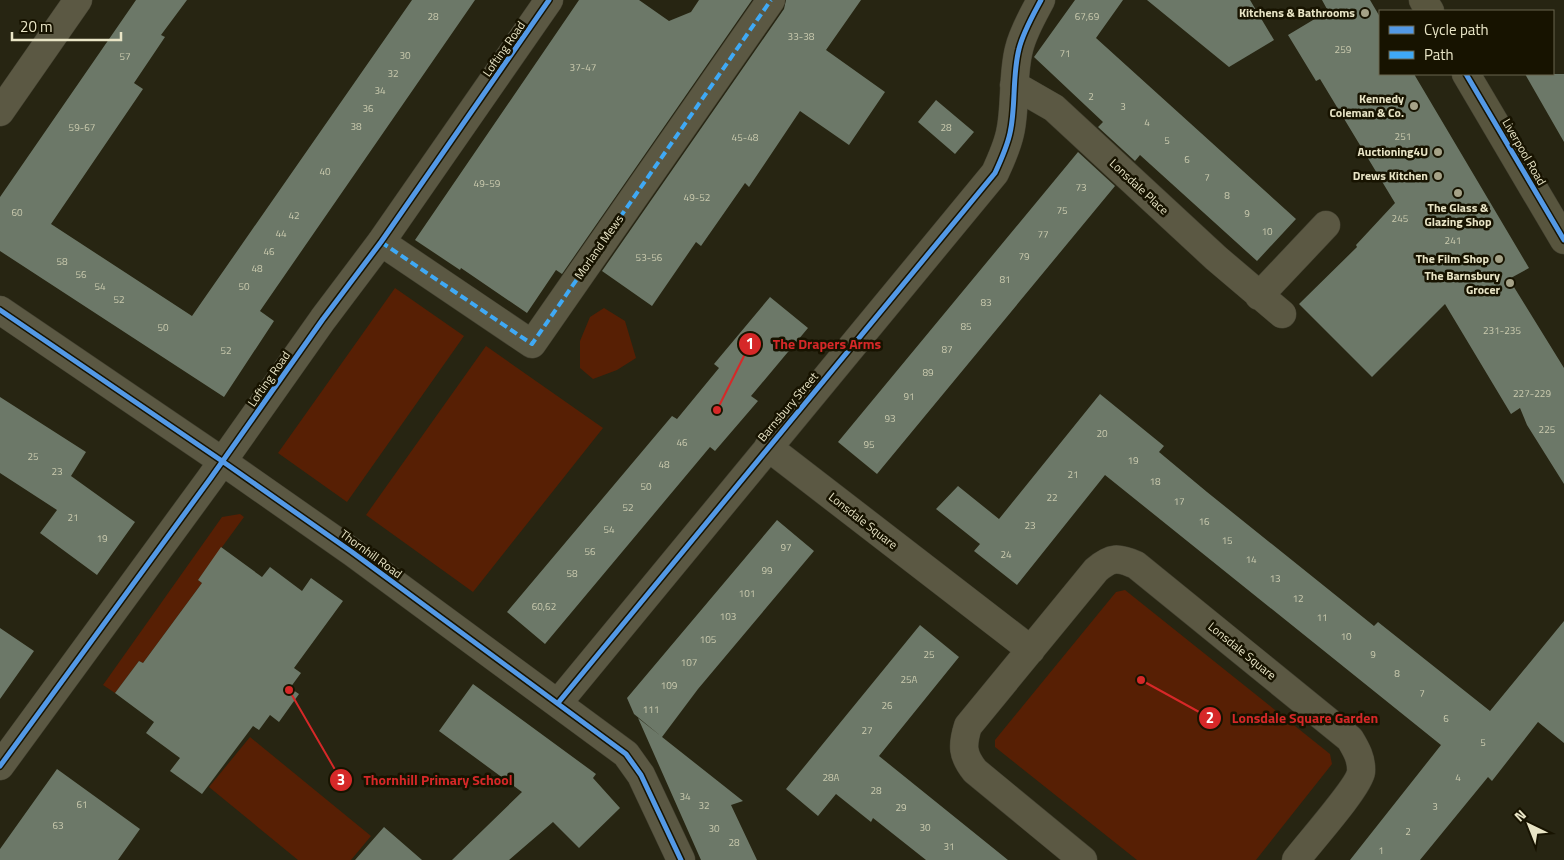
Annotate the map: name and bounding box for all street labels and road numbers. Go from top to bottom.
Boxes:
street label: Lofting Road [477,17,530,80]
street label: Liverpool Road [1498,115,1551,189]
street label: Lonsdale Place [1105,154,1173,219]
street label: Morland Mews [569,210,628,283]
street label: Lofting Road [242,347,295,410]
street label: Barnsbury Street [753,367,823,446]
street label: Lonsdale Square [825,488,902,554]
street label: Thornhill Road [336,524,406,583]
street label: Lonsdale Square [1204,617,1281,684]

